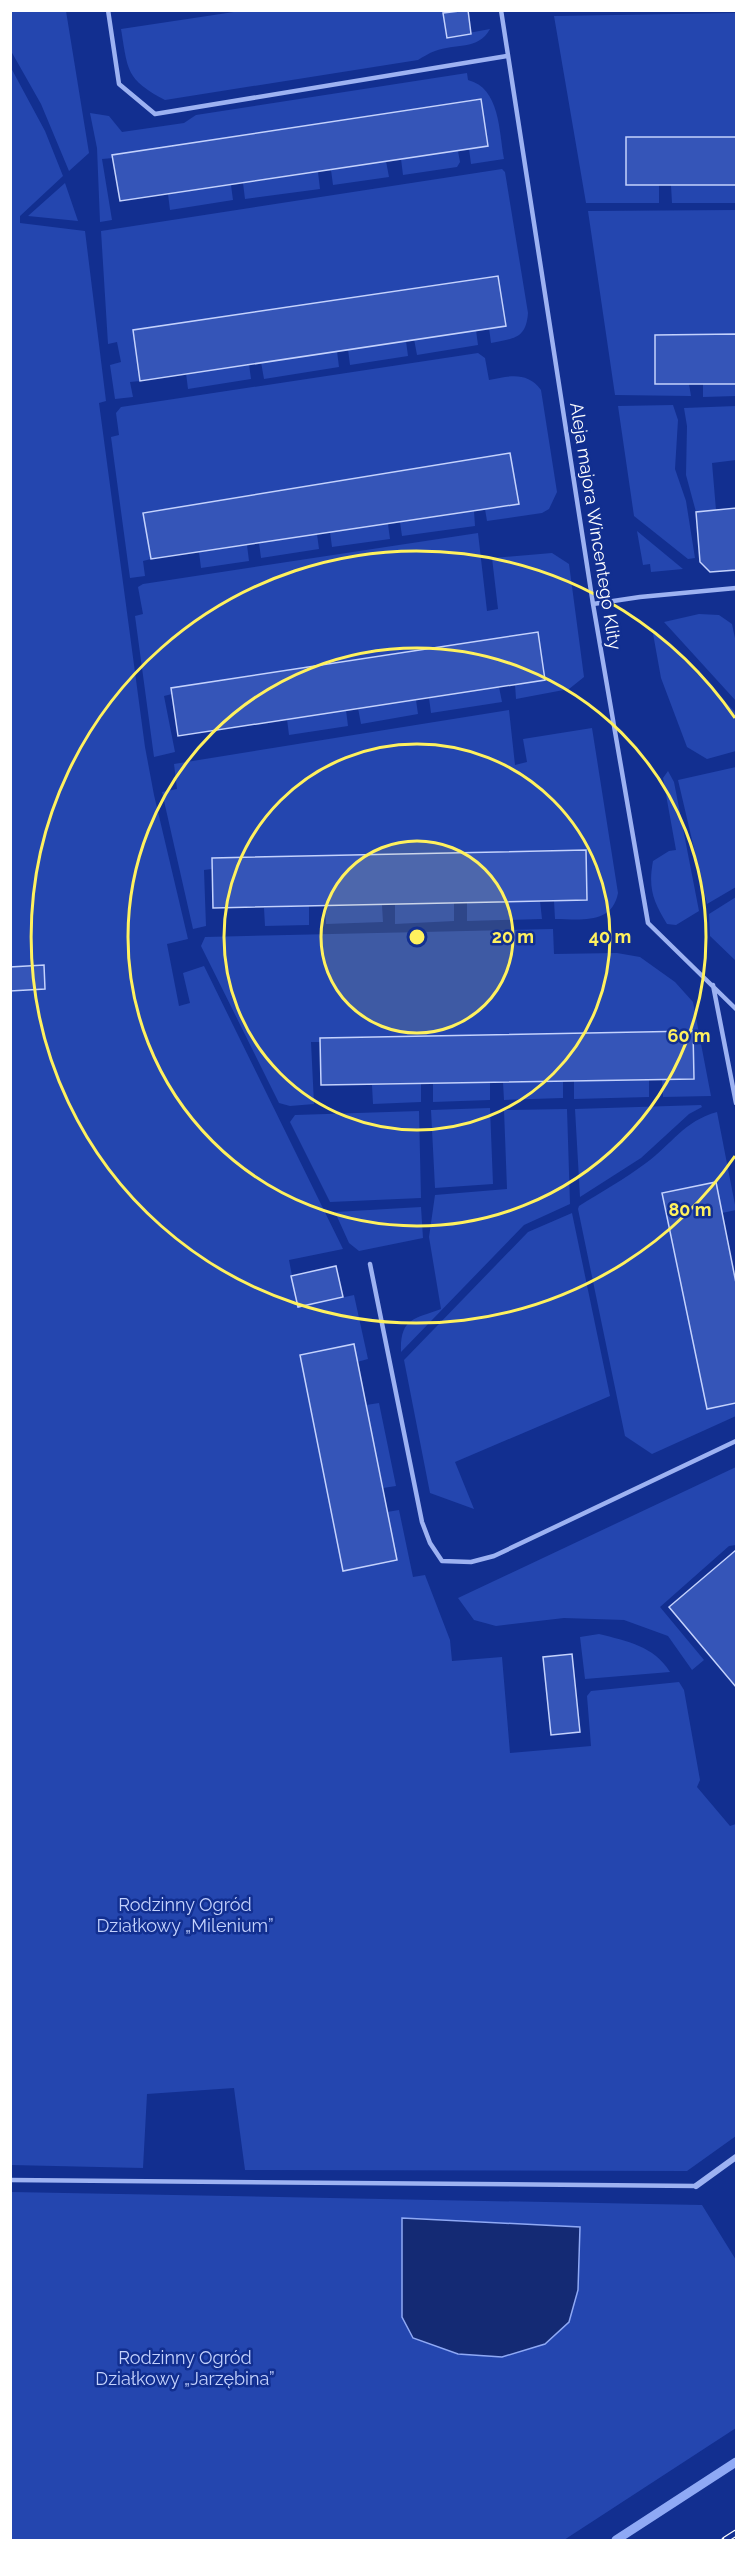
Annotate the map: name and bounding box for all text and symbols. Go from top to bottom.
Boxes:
street label: Aleja majora Wincentego Klity [566,401,626,651]
text: 20 m [492,926,534,947]
text: 40 m [589,926,631,947]
centre of rings [407,927,427,947]
text: 60 m [667,1025,711,1046]
text: 80 m [668,1199,712,1220]
park label: Rodzinny Ogród Działkowy „Milenium” [96,1894,274,1936]
park label: Rodzinny Ogród Działkowy „Jarzębina” [95,2347,275,2389]

